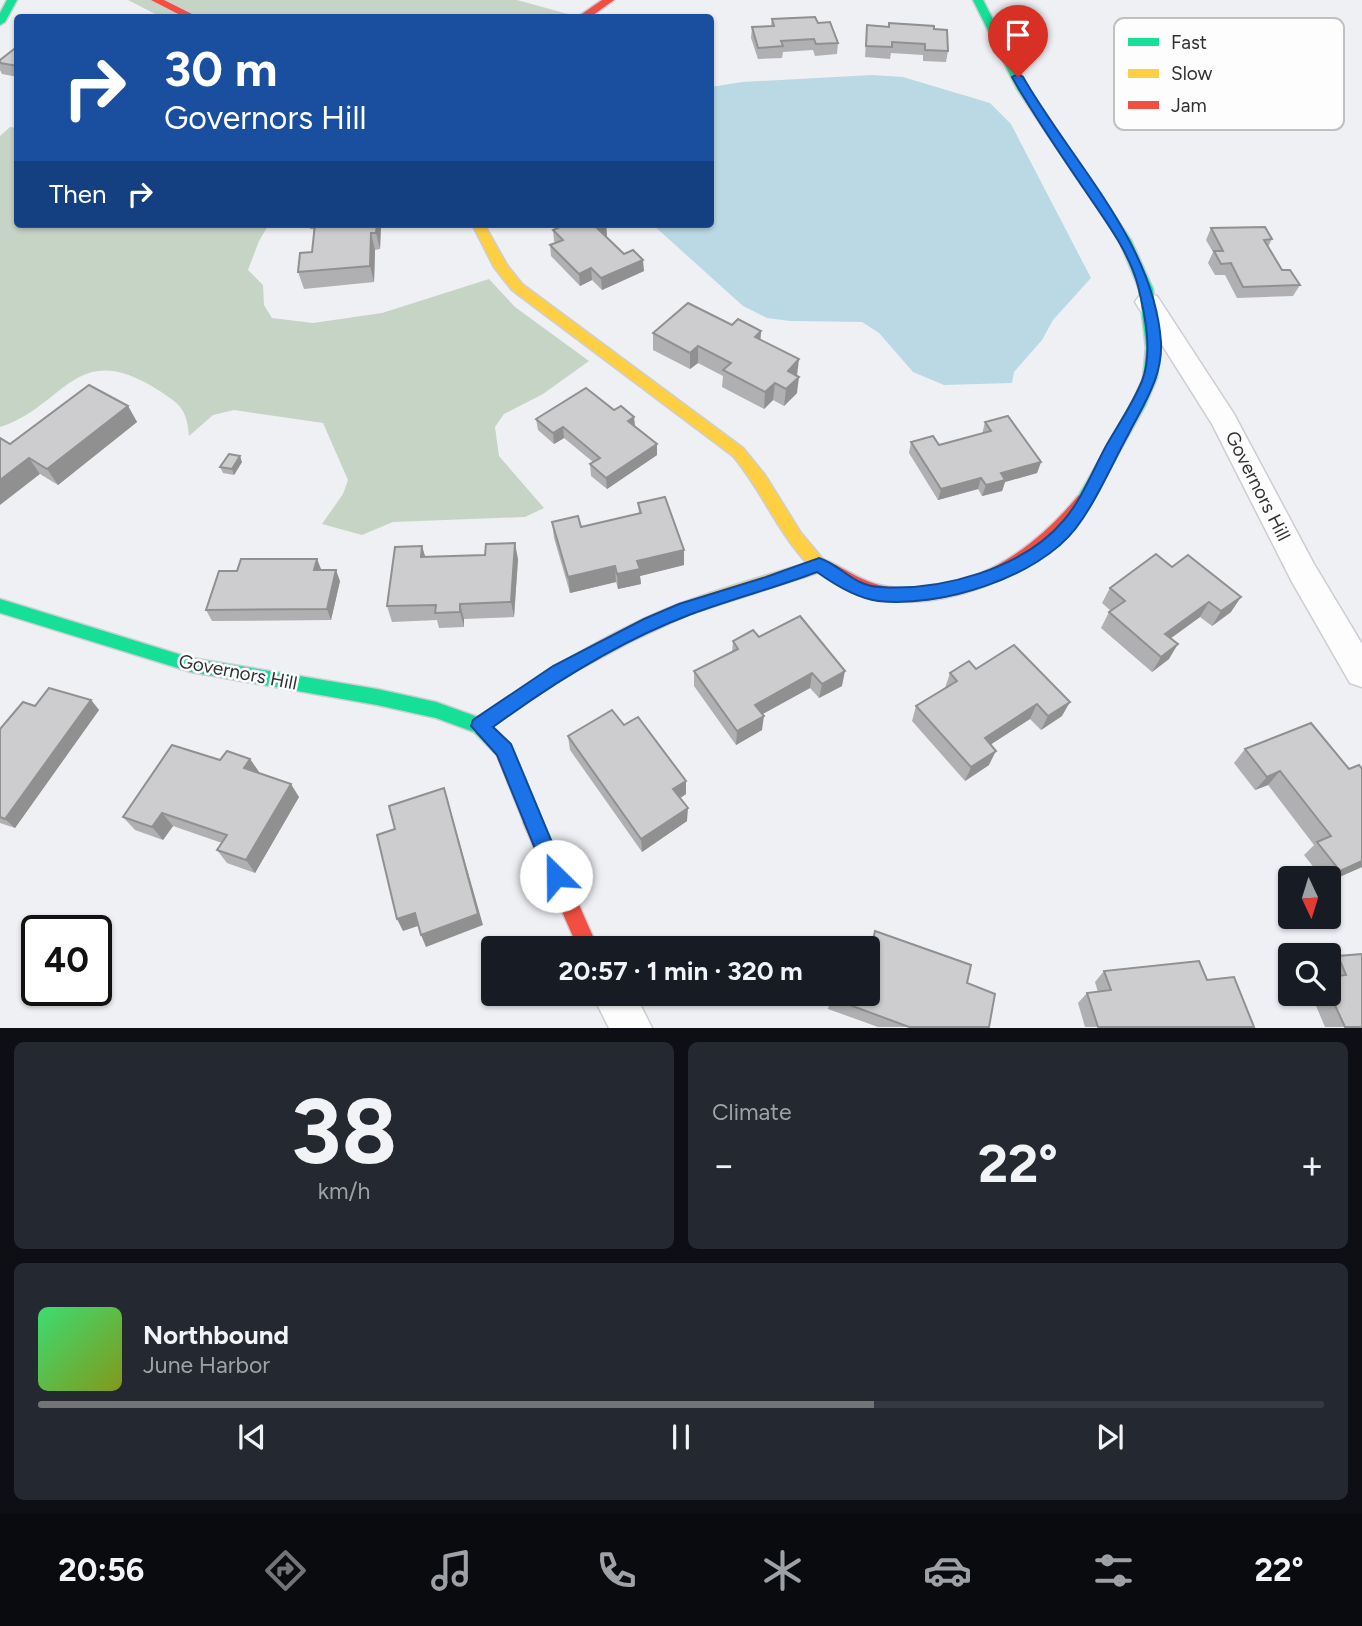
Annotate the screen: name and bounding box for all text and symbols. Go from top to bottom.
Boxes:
pin [988,5,1048,77]
icon: arrive [999,16,1037,54]
legend [1114,18,1344,130]
text: Fast [1171,31,1207,54]
text: 30 m [164,39,277,98]
icon: right [49,42,140,133]
text: Slow [1171,62,1213,85]
text: Jam [1171,94,1207,117]
text: Governors Hill [164,99,367,137]
icon: right [121,175,159,213]
text: Then [49,178,107,210]
street label: Governors Hill [1220,427,1296,545]
street label: Governors Hill [177,649,299,695]
position arrow [519,839,593,913]
north arrow [1278,866,1340,929]
map controls [1278,866,1341,1006]
speed limit sign: 40 [21,915,112,1006]
button: search [1278,943,1341,1006]
text: 20:57 · 1 min · 320 m [558,955,803,987]
text: 38 [291,1077,397,1186]
text: Climate [712,1098,791,1126]
text: 22° [978,1133,1058,1195]
text: − [712,1142,736,1188]
text: + [1300,1142,1324,1188]
text: km/h [318,1177,370,1205]
text: Northbound [143,1319,289,1351]
text: June Harbor [143,1351,270,1379]
icon: previous [233,1418,271,1456]
icon: pause [662,1418,700,1456]
icon: next [1091,1418,1129,1456]
icon: directions [261,1546,310,1595]
icon: music [427,1546,476,1595]
icon: phone [592,1546,641,1595]
icon: climate [758,1546,807,1595]
icon: car [923,1546,972,1595]
icon: filters [1089,1546,1138,1595]
text: 20:56 [58,1551,144,1589]
text: 22° [1255,1551,1304,1589]

